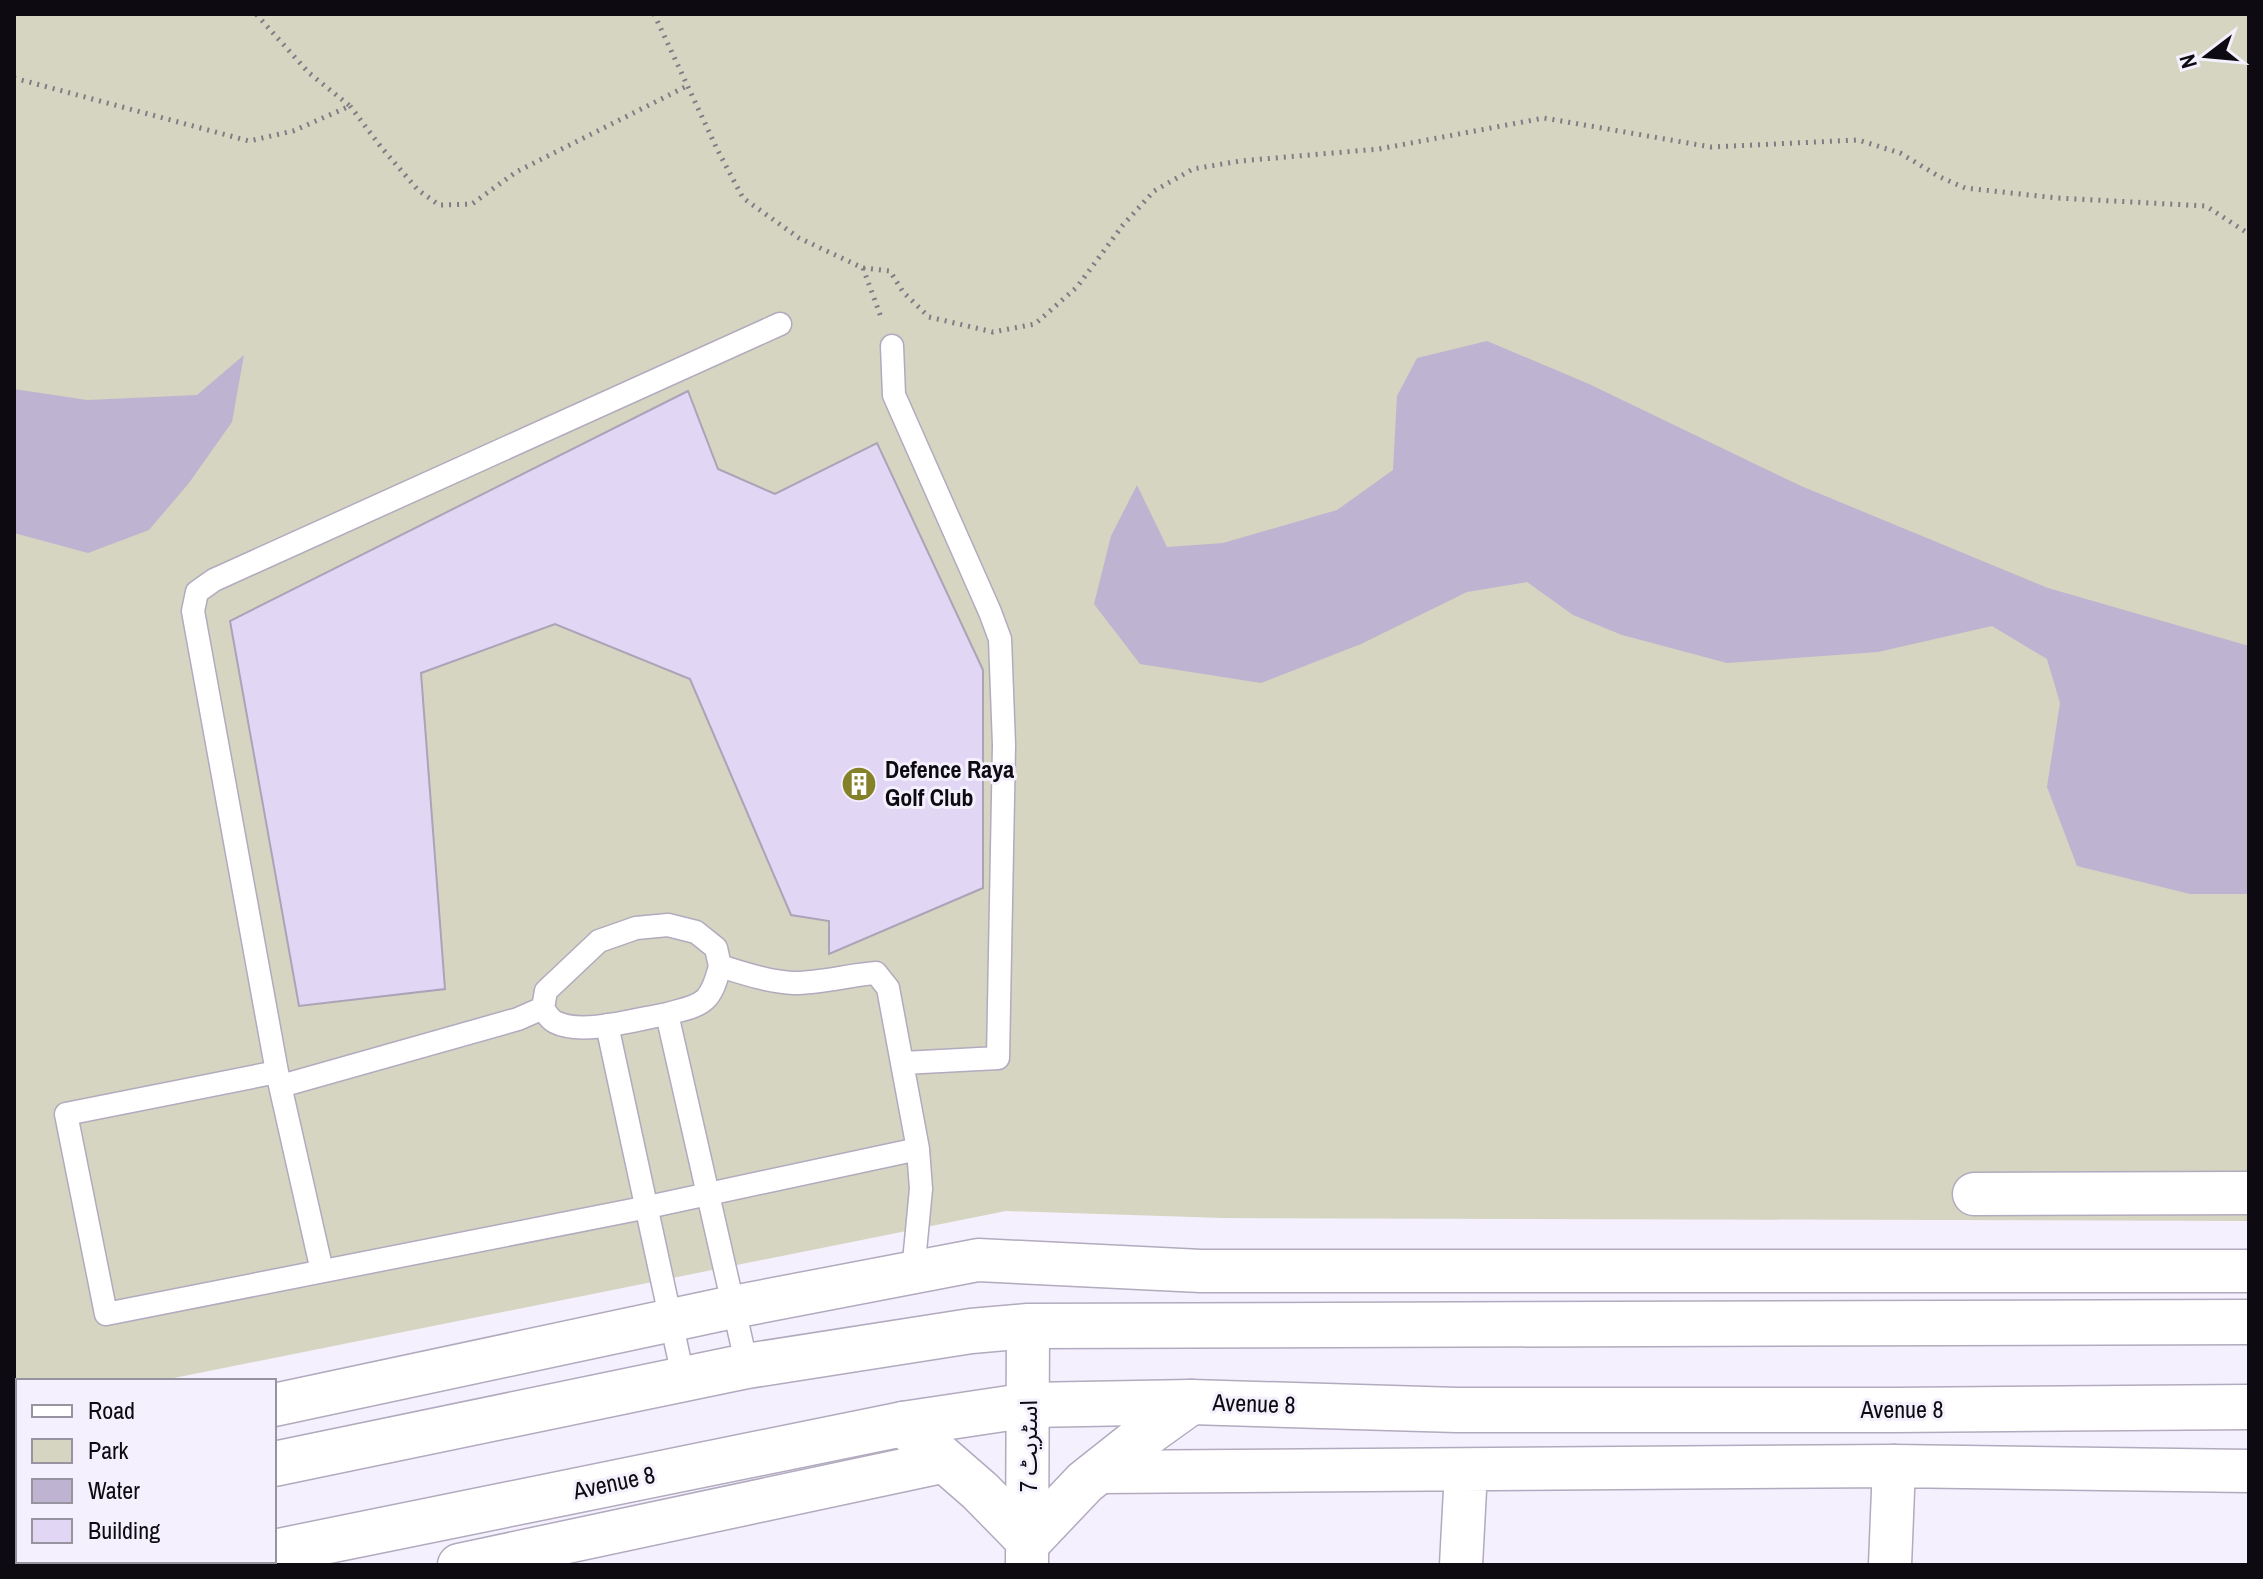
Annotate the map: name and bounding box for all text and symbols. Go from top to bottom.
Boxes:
north arrow [2167,16,2247,96]
text: N [2172,51,2204,72]
place label: Defence Raya Golf Club [885,753,1014,813]
building icon: Defence Raya Golf Club [840,765,878,803]
legend [16,1379,276,1563]
street label: Avenue 8 [1211,1386,1296,1420]
street label: Avenue 8 [1860,1393,1943,1425]
text: Road [88,1394,135,1426]
street label: اسٹریٹ 7 [1012,1400,1044,1492]
text: Park [88,1434,129,1466]
street label: Avenue 8 [569,1458,658,1506]
text: Water [88,1474,140,1506]
text: Building [88,1514,160,1546]

